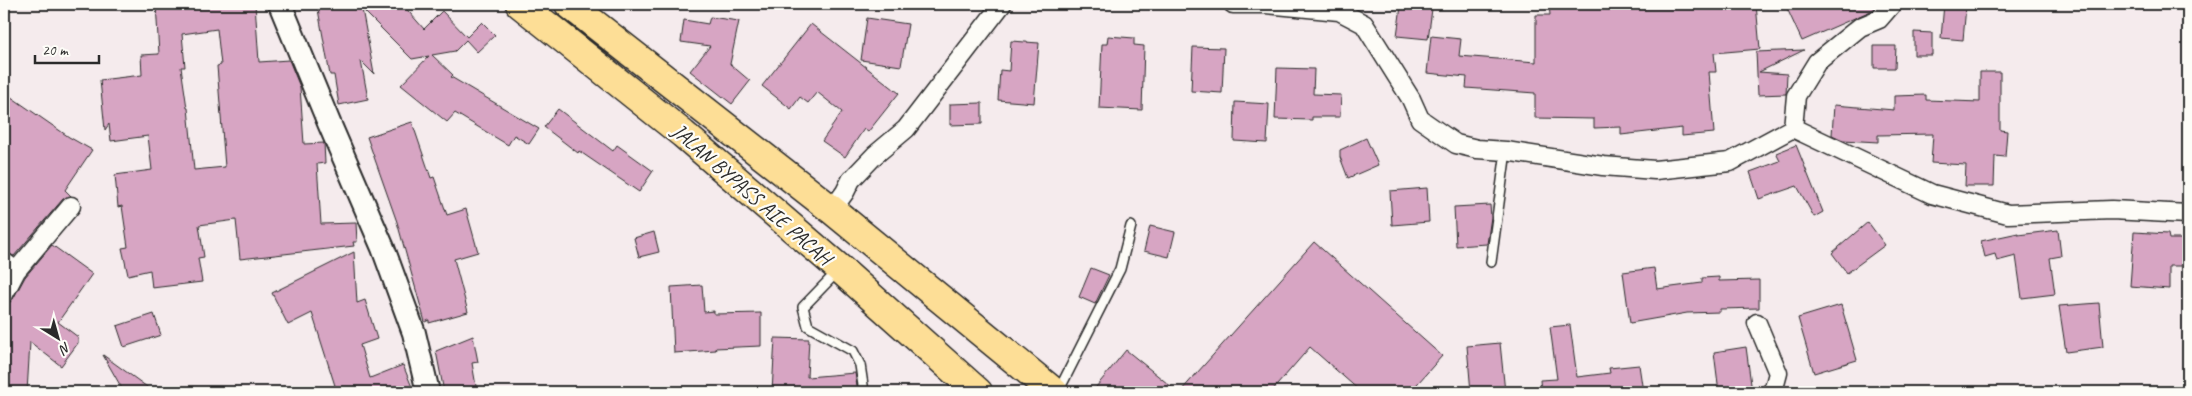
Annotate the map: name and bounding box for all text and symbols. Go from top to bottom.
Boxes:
scale bar [35,32,99,64]
text: 20 m [42,41,69,60]
street label: JALAN BYPASS AIE PACAH [666,117,840,272]
north arrow [32,314,82,364]
text: N [55,339,74,359]

